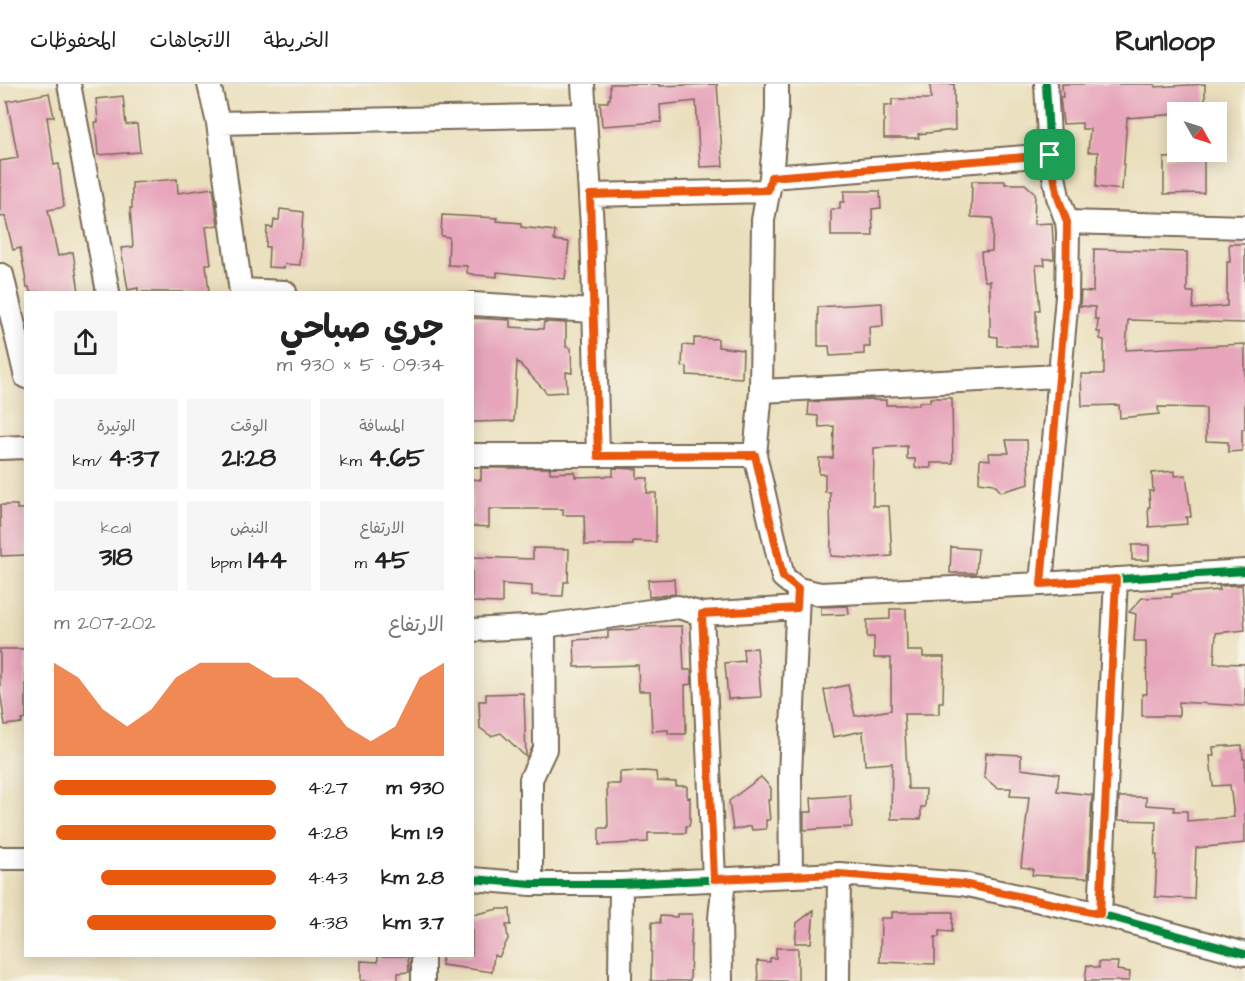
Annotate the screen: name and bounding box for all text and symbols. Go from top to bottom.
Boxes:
text: Runloop [1115,22,1215,61]
text: المحفوظات [30,26,116,55]
text: الاتجاهات [149,26,231,55]
text: الخريطة [264,26,329,55]
north arrow [1167,102,1227,162]
map controls [1167,102,1227,162]
pin [1024,129,1075,180]
icon: arrive [1033,138,1066,171]
text: جري صباحي [280,305,444,351]
button: share [54,311,117,374]
text: 09:34 · 5 × 930 m [277,351,444,379]
text: الوتيرة [97,415,135,437]
text: الوقت [230,415,268,437]
text: المسافة [359,415,405,437]
text: 4:37 [108,440,160,476]
text: 21:28 [222,440,276,476]
text: 4.65 [368,440,424,476]
text: /km [72,450,108,472]
text: km [340,450,368,472]
text: kcal [101,517,131,539]
text: النبض [230,517,268,539]
text: الارتفاع [360,517,404,539]
text: 318 [99,539,133,575]
text: 144 [248,542,287,578]
text: 45 [373,542,409,578]
text: bpm [211,552,248,574]
text: m [355,552,373,574]
text: 202–207 m [54,609,156,637]
text: الارتفاع [388,611,444,639]
text: 4:27 [307,774,348,802]
text: 930 m [386,774,444,802]
text: 4:28 [307,819,348,847]
text: 1.9 km [391,819,444,847]
text: 4:43 [307,864,348,892]
text: 2.8 km [381,864,444,892]
text: 4:38 [308,909,348,937]
text: 3.7 km [383,909,444,937]

